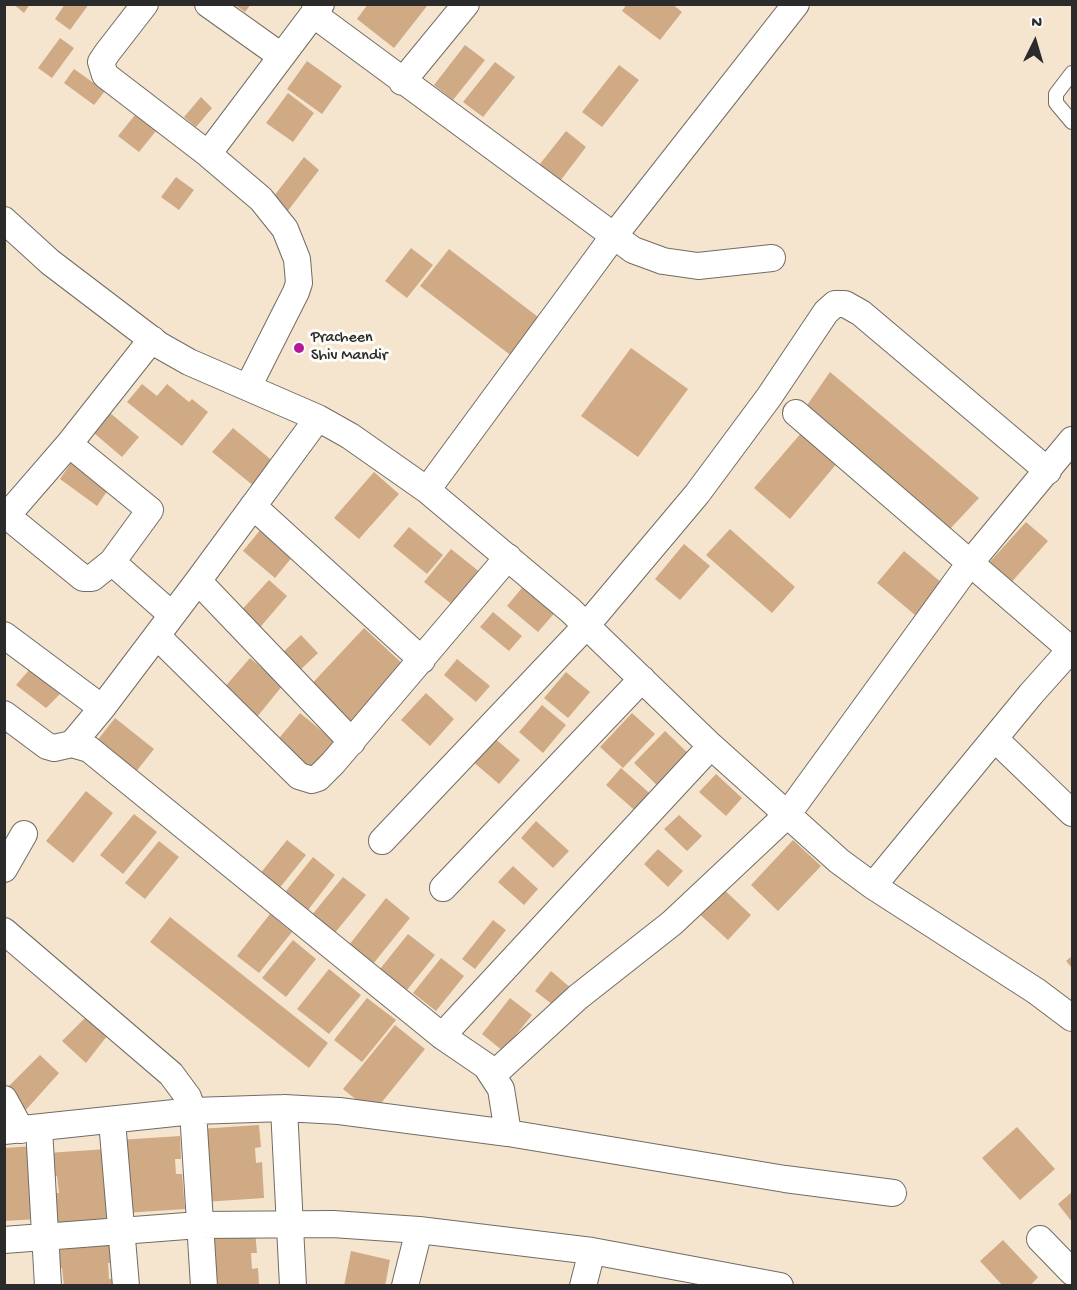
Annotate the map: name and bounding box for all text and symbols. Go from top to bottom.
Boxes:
north arrow [1005,12,1065,72]
text: N [1031,14,1043,33]
place label: Pracheen Shiv Mandir [311,329,387,367]
marker: Pracheen Shiv Mandir [292,341,306,355]

